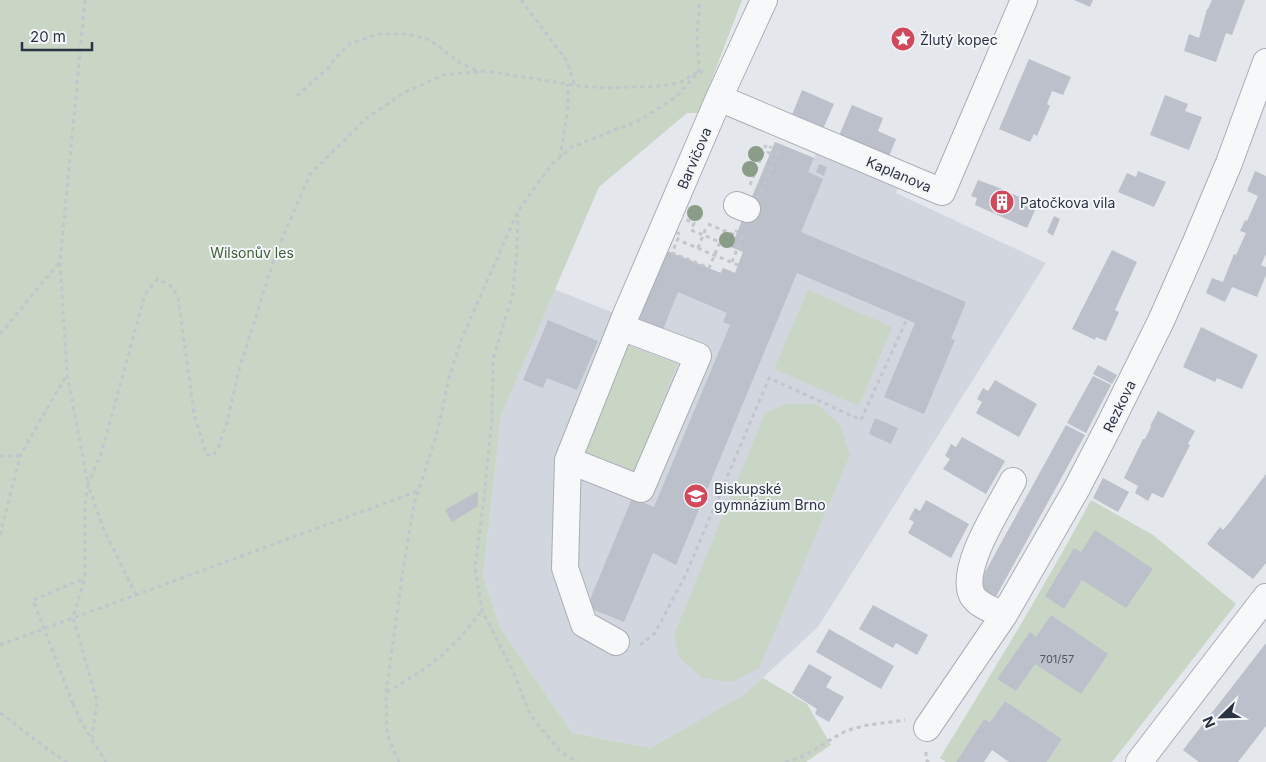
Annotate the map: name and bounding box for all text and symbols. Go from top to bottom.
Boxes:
scale bar [22,20,92,52]
place icon: Žlutý kopec [890,26,916,52]
text: 20 m [30,27,66,46]
place label: Žlutý kopec [920,31,998,48]
street label: Barvičova [673,125,715,191]
street label: Kaplanova [864,153,934,195]
building icon: Patočkova vila [989,189,1015,215]
place label: Patočkova vila [1020,194,1115,211]
park label: Wilsonův les [210,244,294,261]
street label: Rezkova [1099,377,1139,435]
place label: Biskupské gymnázium Brno [714,480,826,513]
school or university icon: Biskupské gymnázium Brno [683,483,709,509]
house number: 701/57 [1040,652,1074,666]
north arrow [1196,692,1246,742]
text: N [1199,714,1218,731]

